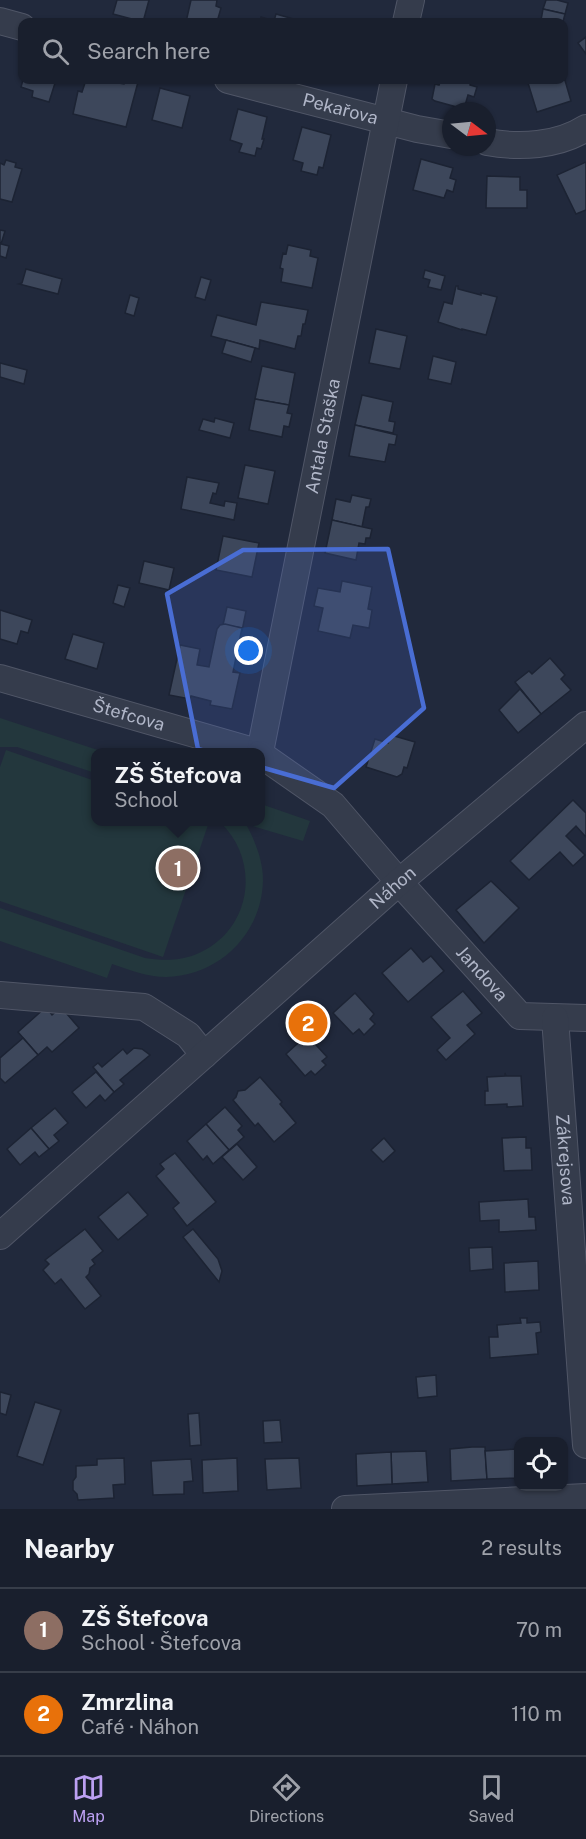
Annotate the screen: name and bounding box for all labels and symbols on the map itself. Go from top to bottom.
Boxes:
street label: Pekařova [300,89,380,128]
north arrow [442,102,496,156]
street label: Antala Staška [301,377,344,495]
your location [234,636,263,665]
street label: Štefcova [90,694,167,735]
pin: 1 [158,846,198,890]
street label: Náhon [365,861,420,913]
street label: Jandova [452,941,512,1005]
pin: 2 [288,1000,328,1046]
street label: Zákrejsova [552,1113,580,1206]

